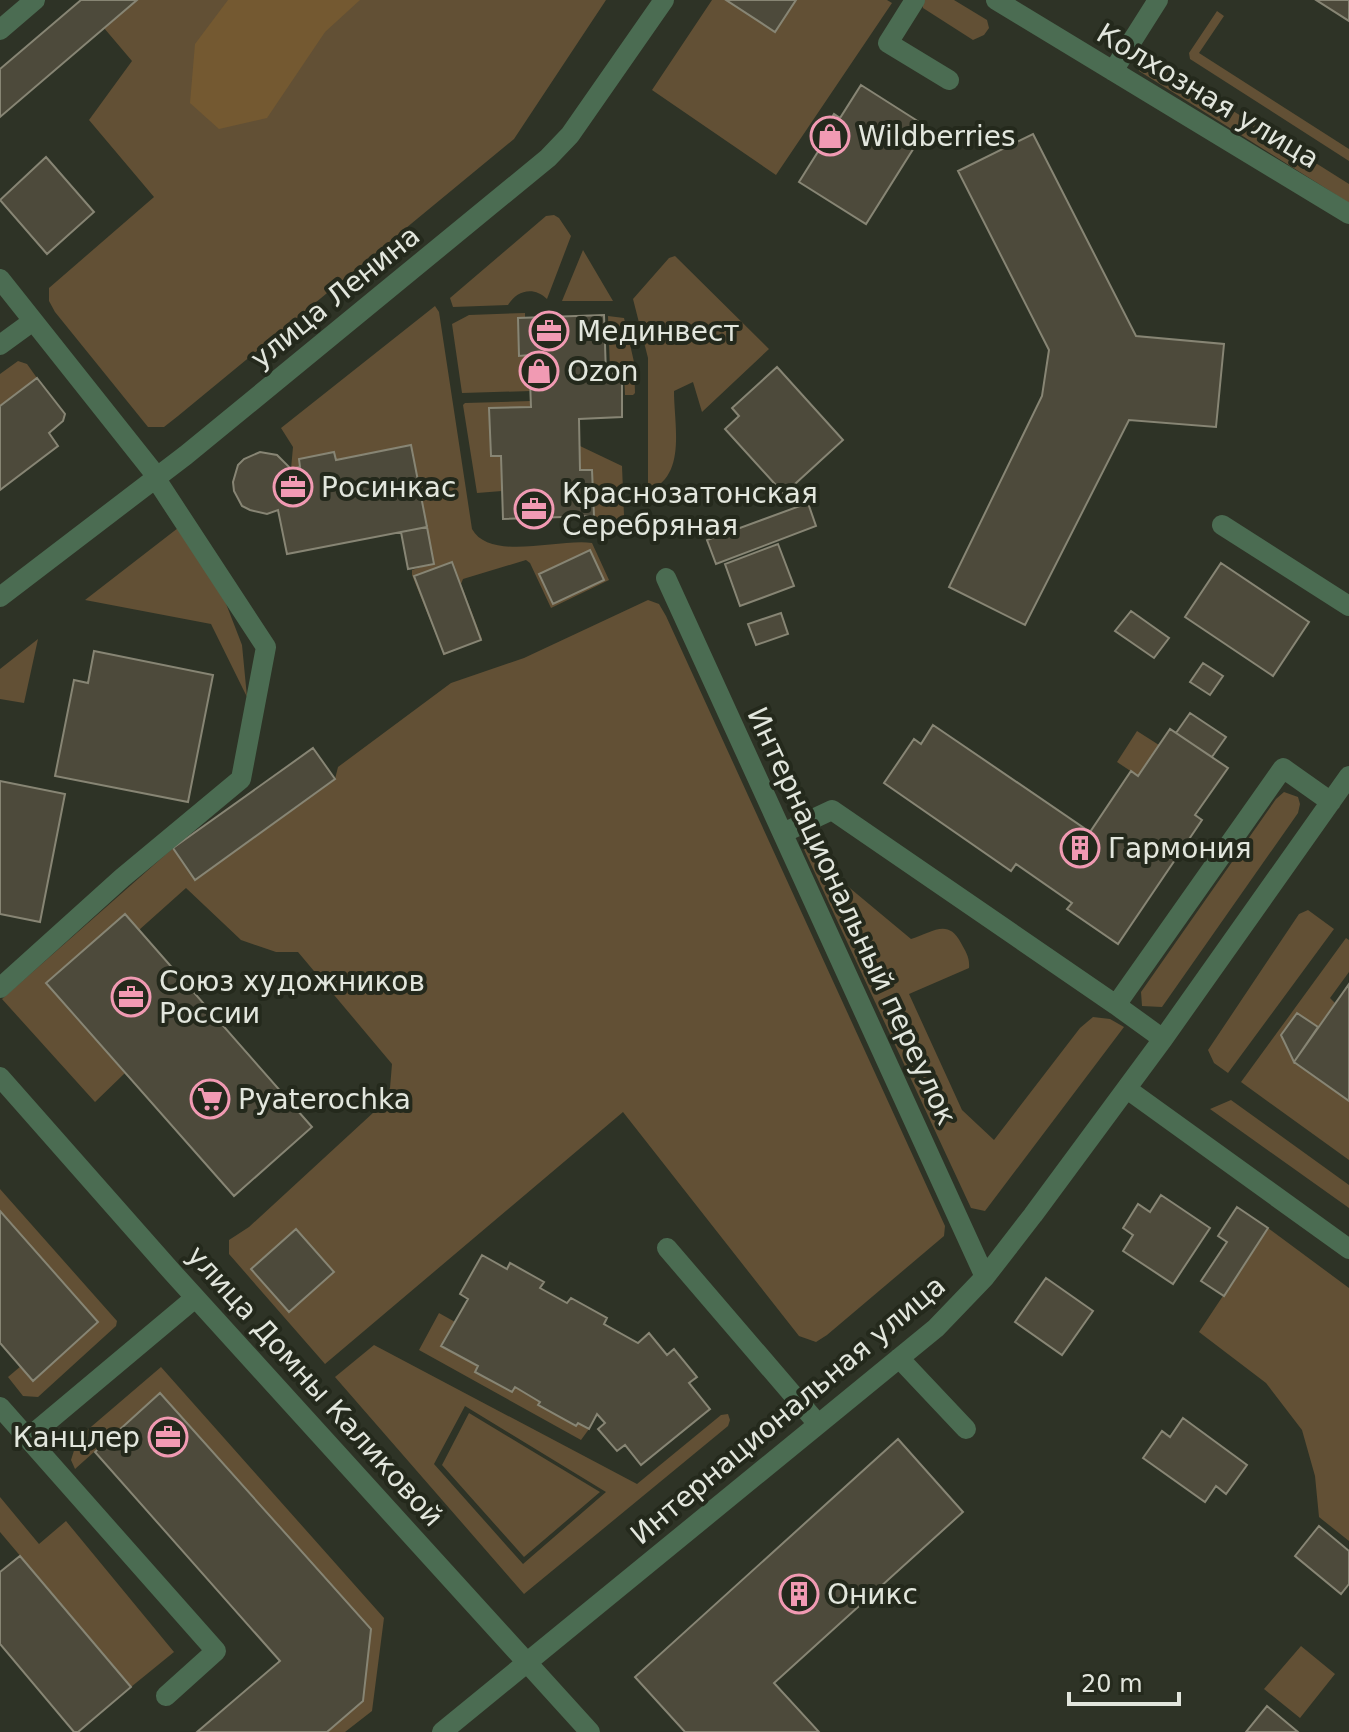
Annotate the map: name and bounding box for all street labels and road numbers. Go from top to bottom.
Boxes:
street label: Колхозная улица [1091,17,1325,175]
street label: улица Ленина [244,219,426,375]
street label: Интернациональный переулок [741,702,963,1130]
street label: улица Домны Каликовой [180,1239,450,1533]
street label: Интернациональная улица [624,1269,952,1551]

